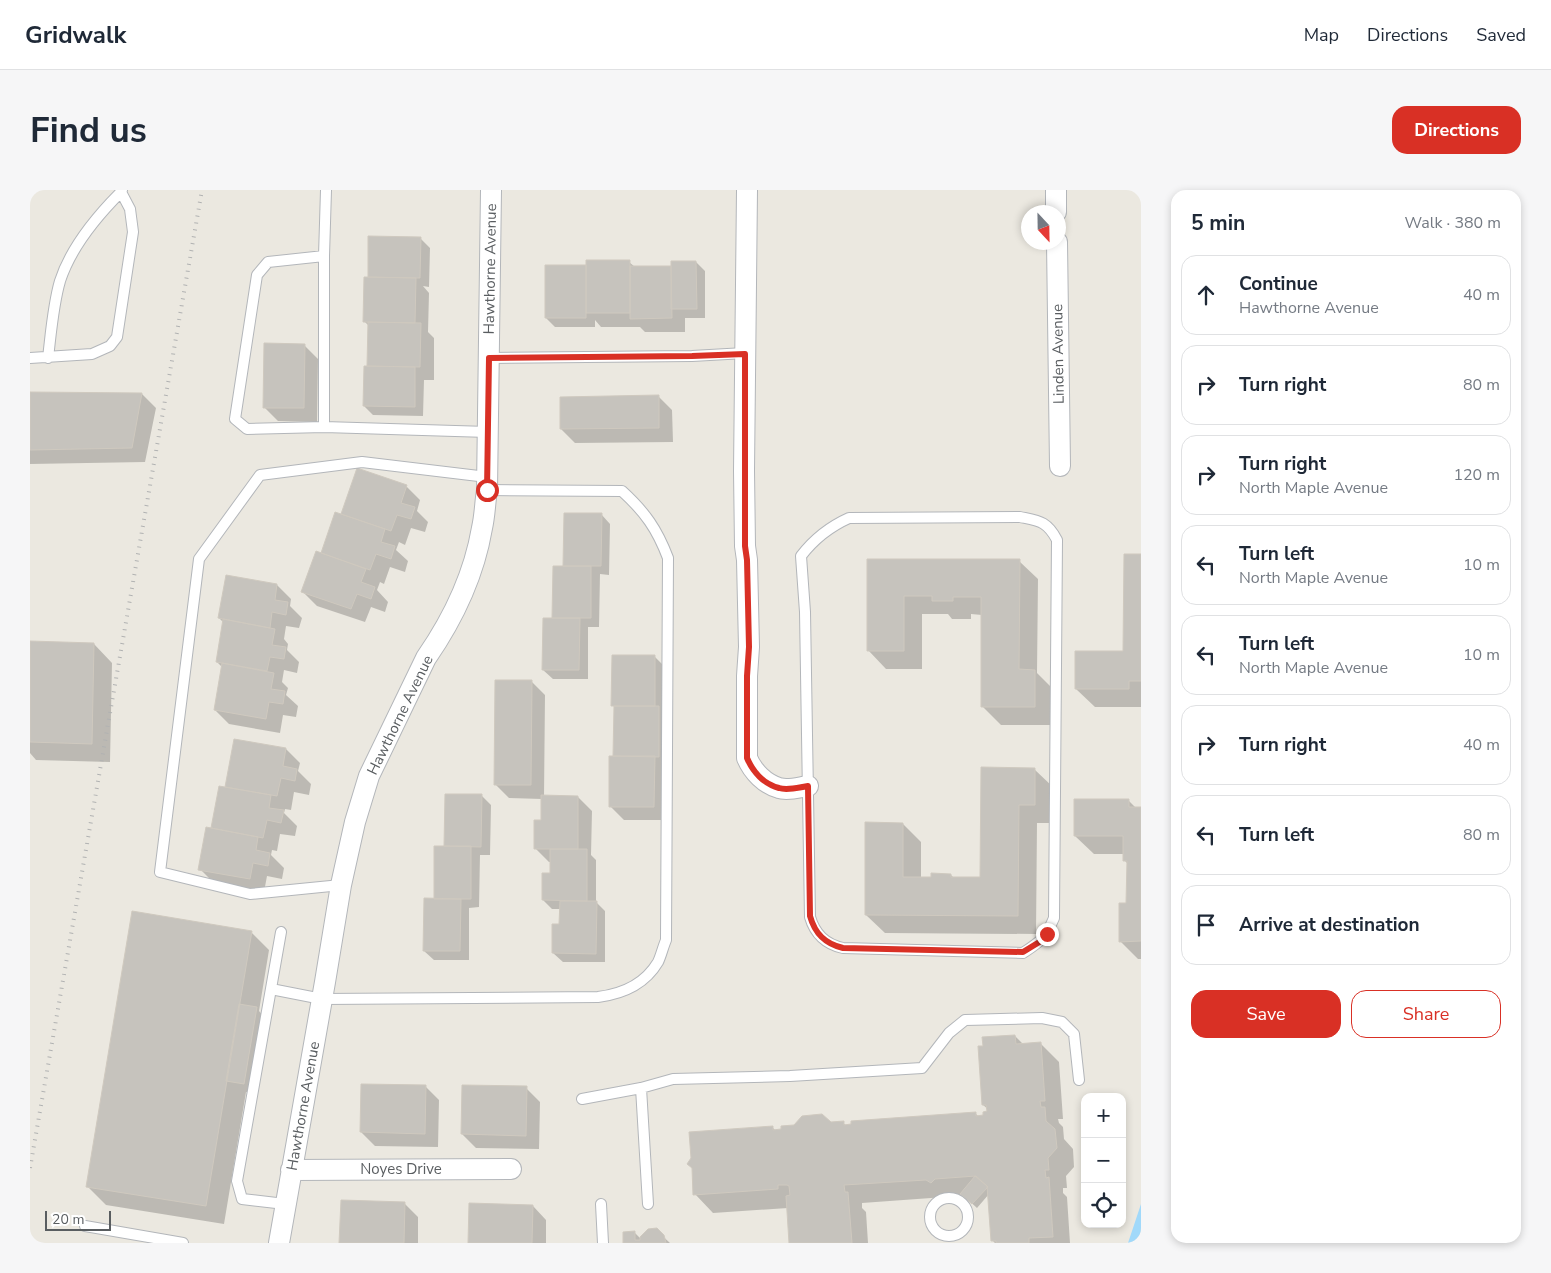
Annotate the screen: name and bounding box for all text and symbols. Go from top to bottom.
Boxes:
text: Gridwalk [25,19,126,51]
text: Map [1304,23,1339,47]
text: Directions [1367,23,1448,47]
text: Saved [1476,23,1526,47]
button: Directions [1392,106,1521,154]
text: Find us [30,107,147,154]
street label: Hawthorne Avenue [479,203,501,335]
north arrow [1021,205,1066,250]
text: 5 min [1191,209,1245,237]
text: Walk · 380 m [1405,212,1501,234]
text: Continue [1239,271,1318,297]
icon: ahead [1192,281,1220,309]
text: 40 m [1463,284,1500,306]
text: Hawthorne Avenue [1239,297,1379,319]
street label: Linden Avenue [1047,304,1069,404]
icon: right [1192,371,1220,399]
text: Turn right [1239,372,1326,398]
text: 80 m [1463,374,1500,396]
text: Turn right [1239,451,1326,477]
icon: right [1192,461,1220,489]
text: 120 m [1453,464,1500,486]
text: North Maple Avenue [1239,477,1388,499]
route start [476,479,499,502]
text: Turn left [1239,541,1314,567]
icon: left [1192,551,1220,579]
text: 10 m [1463,554,1500,576]
text: North Maple Avenue [1239,567,1388,589]
text: Turn left [1239,631,1314,657]
icon: left [1192,641,1220,669]
text: 10 m [1463,644,1500,666]
street label: Hawthorne Avenue [362,652,438,778]
text: North Maple Avenue [1239,657,1388,679]
icon: right [1192,731,1220,759]
text: Turn right [1239,732,1326,758]
text: 40 m [1463,734,1500,756]
icon: left [1192,821,1220,849]
text: Turn left [1239,822,1314,848]
text: 80 m [1463,824,1500,846]
icon: arrive [1192,911,1220,939]
text: Arrive at destination [1239,912,1420,938]
route end [1036,923,1059,946]
button: Save [1191,990,1341,1038]
button: Share [1351,990,1501,1038]
street label: Hawthorne Avenue [282,1040,324,1172]
map controls [1081,1093,1126,1228]
button: + [1081,1093,1126,1138]
button: − [1081,1138,1126,1183]
street label: Noyes Drive [360,1159,442,1179]
button: locate [1081,1183,1126,1228]
scale bar [45,1208,111,1231]
text: 20 m [52,1210,84,1229]

